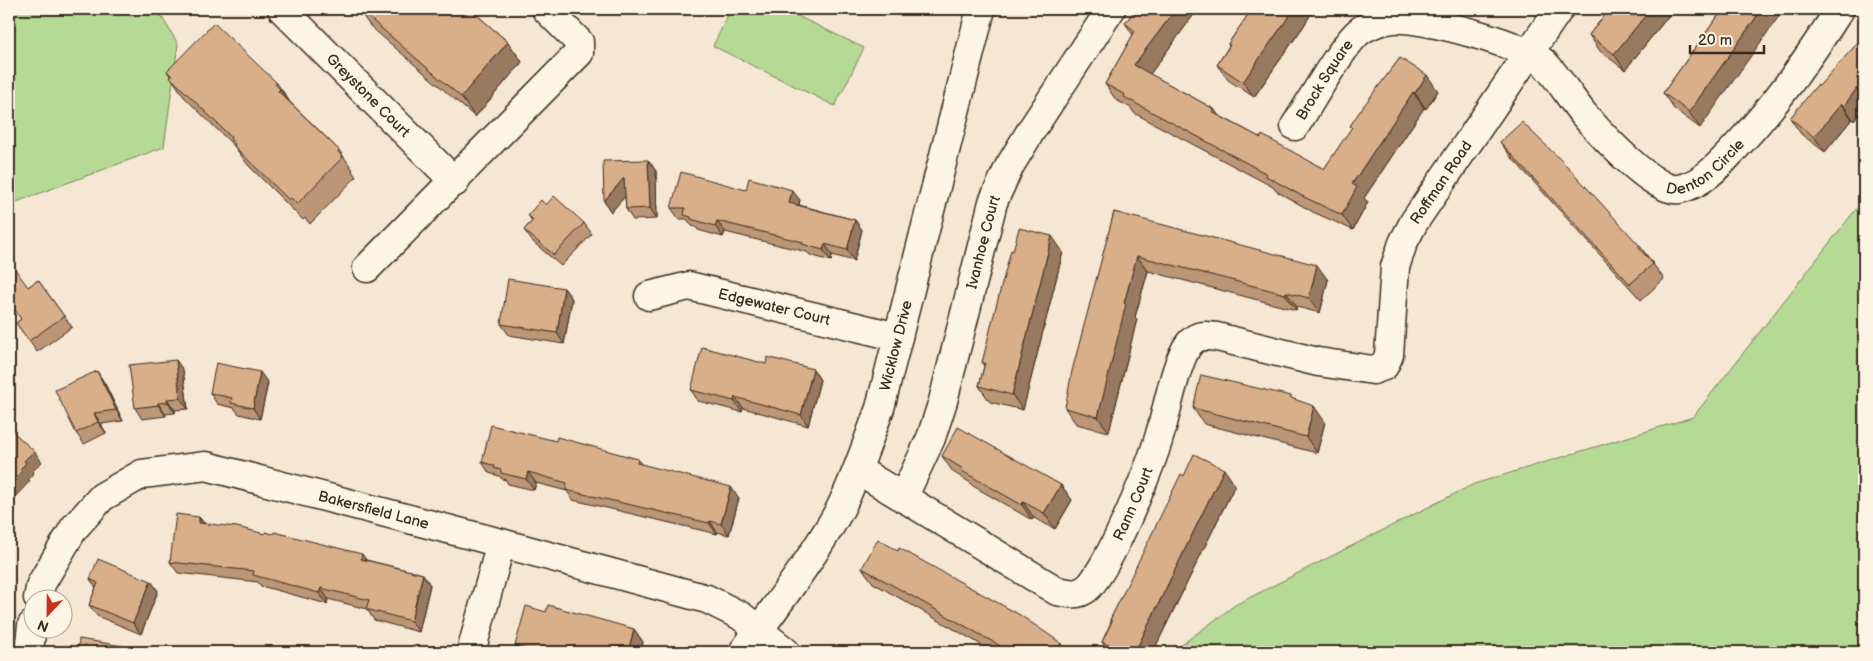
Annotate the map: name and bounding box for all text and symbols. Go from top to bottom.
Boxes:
scale bar [1690,22,1764,54]
text: 20 m [1698,31,1732,50]
street label: Brock Square [1292,36,1358,124]
street label: Greystone Court [322,50,414,142]
street label: Denton Circle [1664,135,1749,200]
street label: Roffman Road [1406,137,1477,228]
street label: Ivanhoe Court [963,192,1005,291]
street label: Edgewater Court [716,284,833,330]
street label: Wicklow Drive [876,298,917,393]
street label: Rann Court [1109,464,1158,544]
street label: Bakersfield Lane [316,487,431,534]
north arrow [22,588,72,638]
text: N [35,616,51,635]

